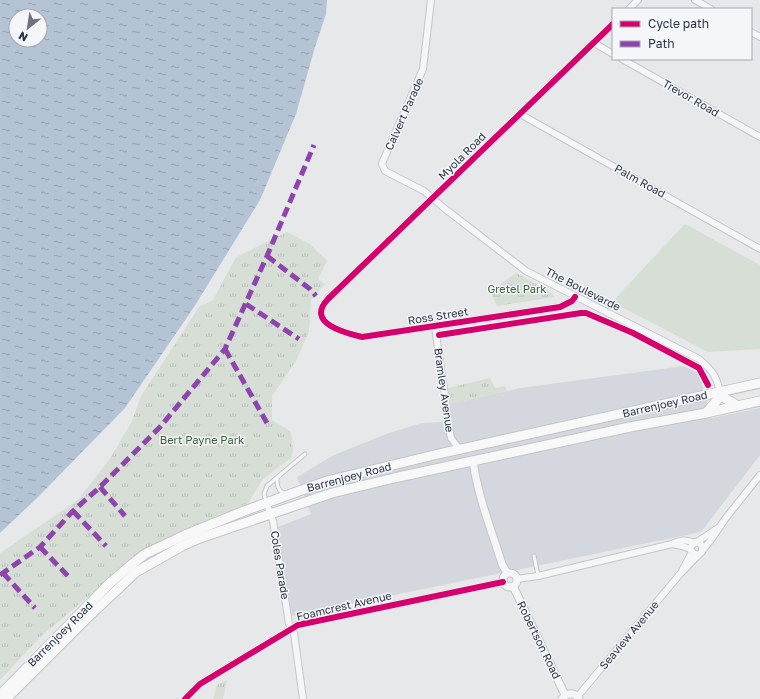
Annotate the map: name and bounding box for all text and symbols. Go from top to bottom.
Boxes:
north arrow [8,8,48,48]
legend [612,8,752,60]
text: Cycle path [648,16,709,31]
text: N [16,29,30,45]
text: Path [648,36,675,51]
street label: Calvert Parade [382,76,425,152]
street label: Trevor Road [661,76,722,119]
street label: Myola Road [435,129,488,182]
street label: Palm Road [612,161,668,200]
street label: The Boulevarde [544,264,623,313]
park label: Gretel Park [487,282,547,295]
street label: Ross Street [407,304,469,327]
street label: Bramley Avenue [432,347,457,433]
street label: Barrenjoey Road [621,387,709,420]
park label: Bert Payne Park [160,433,244,446]
street label: Barrenjoey Road [305,459,392,494]
street label: Coles Parade [269,530,292,600]
street label: Foamcrest Avenue [295,588,393,623]
street label: Barrenjoey Road [24,598,95,669]
street label: Seaview Avenue [596,598,661,672]
street label: Robertson Road [515,599,564,681]

